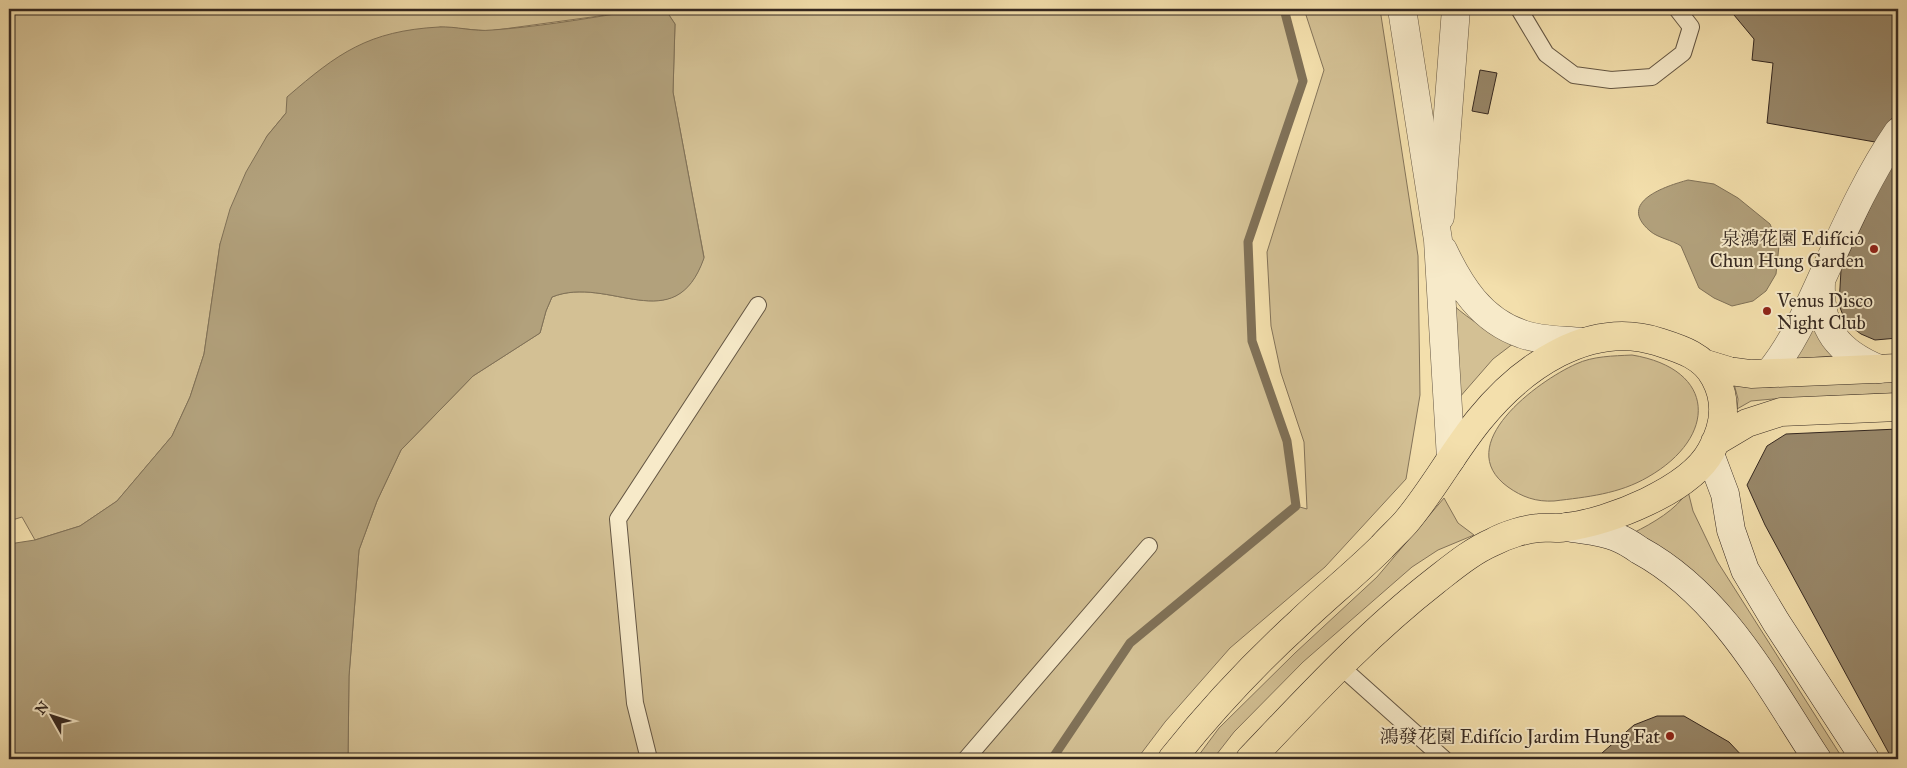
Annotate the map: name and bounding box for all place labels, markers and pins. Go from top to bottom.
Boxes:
place label: 泉鴻花園 Edifício Chun Hung Garden [1710,227,1864,273]
marker: 泉鴻花園 Edifício Chun Hung Garden [1868,243,1880,255]
place label: Venus Disco Night Club [1776,289,1873,335]
marker: Venus Disco Night Club [1761,305,1773,317]
place label: 鴻發花園 Edifício Jardim Hung Fat [1380,725,1660,749]
marker: 鴻發花園 Edifício Jardim Hung Fat [1664,730,1676,742]

